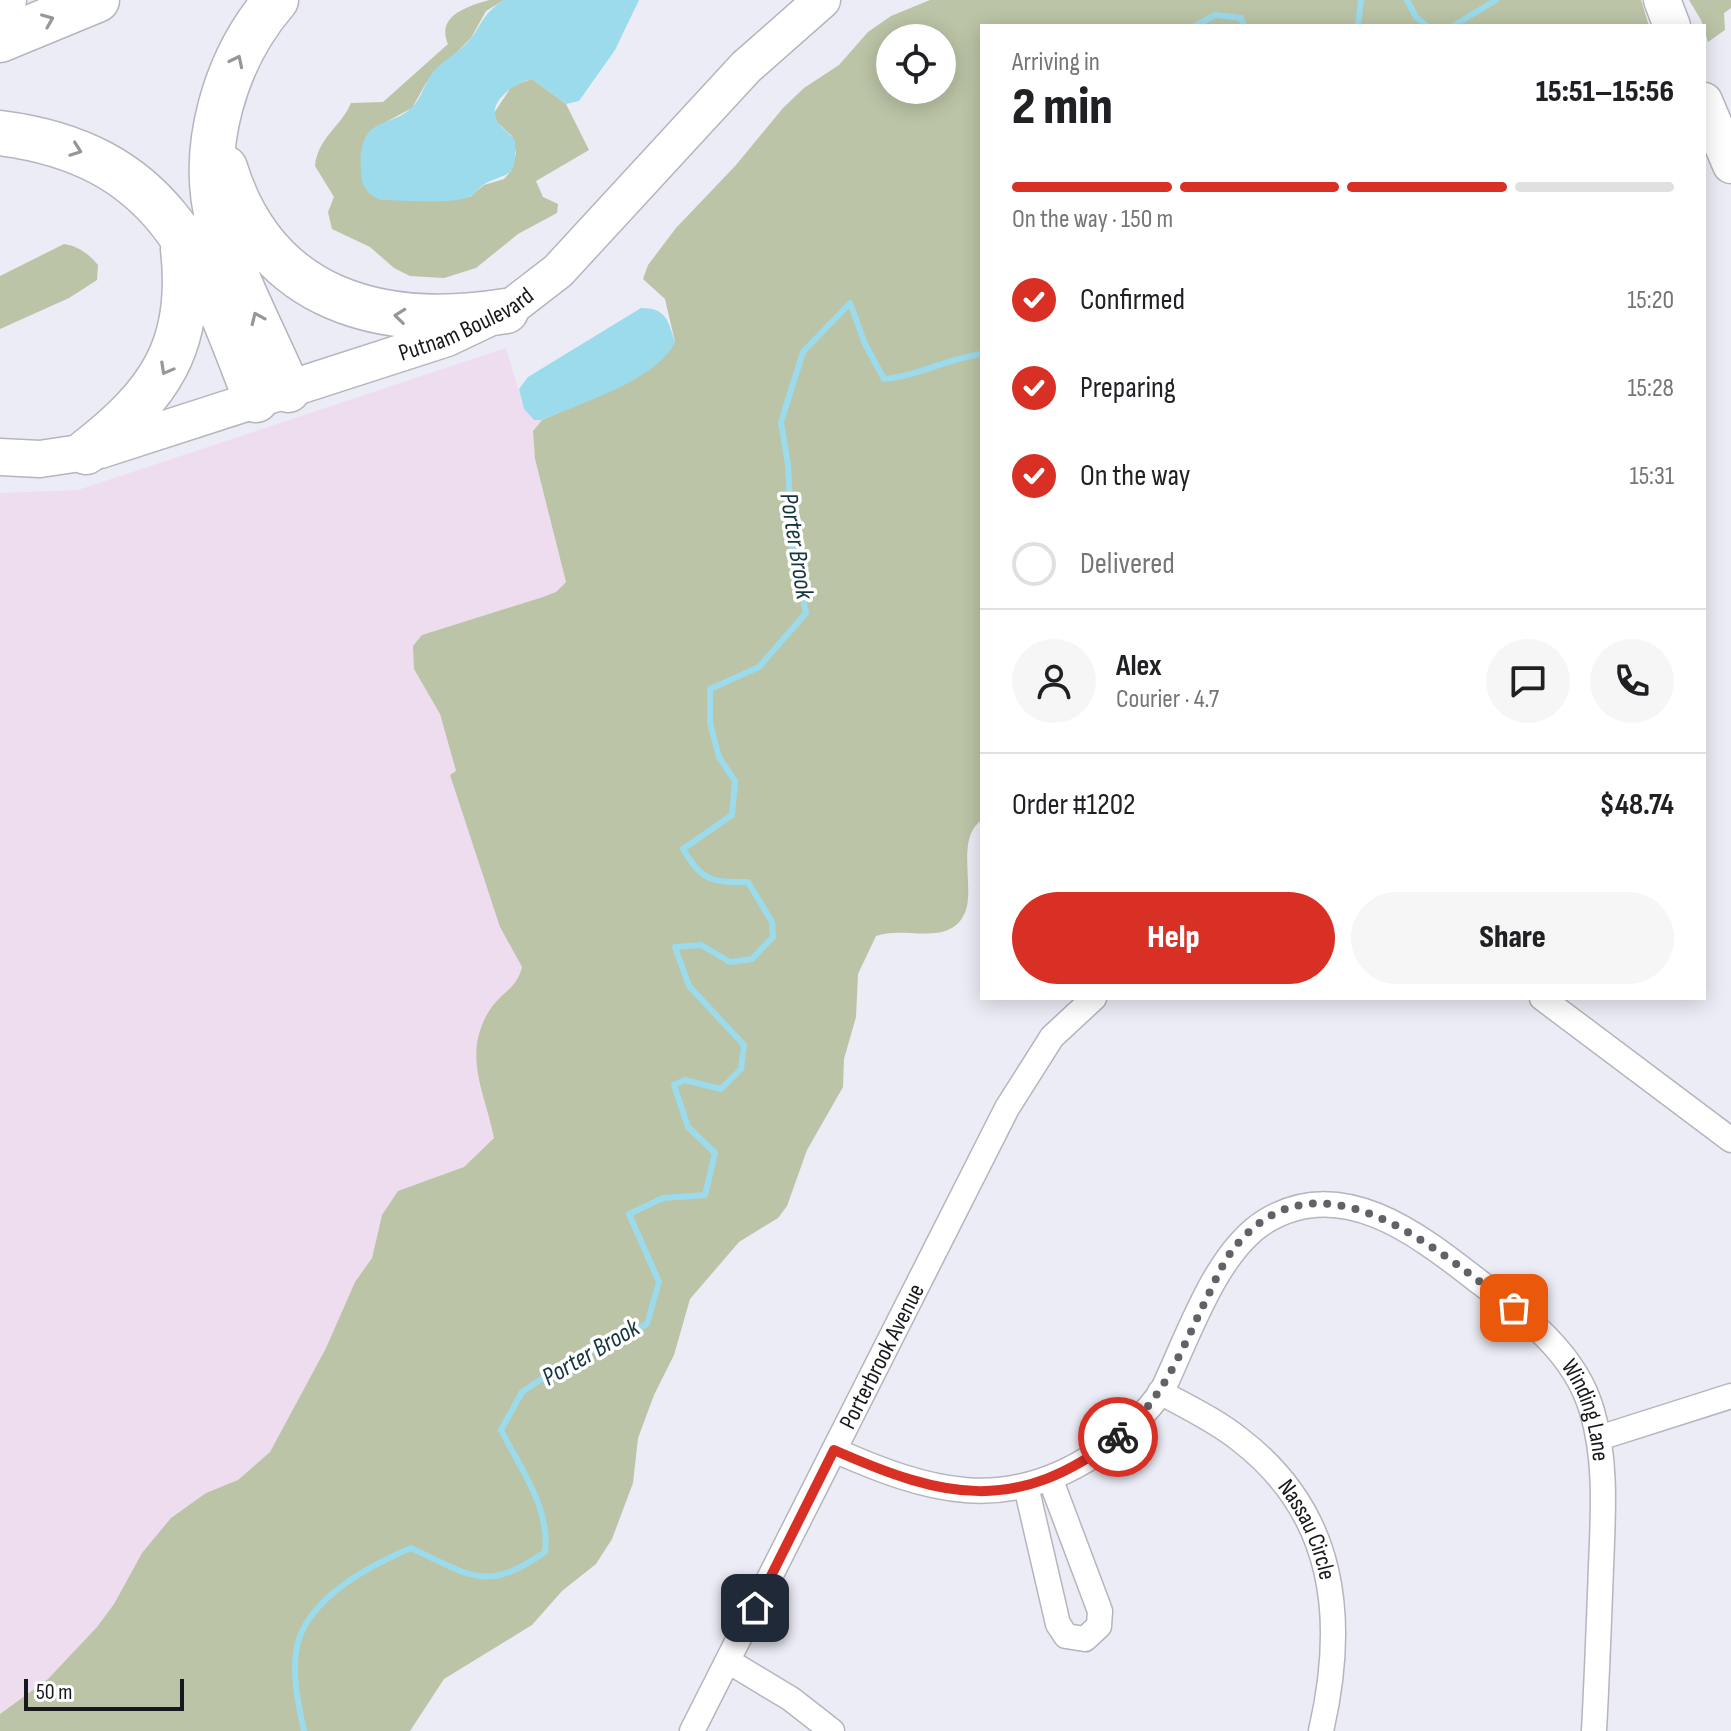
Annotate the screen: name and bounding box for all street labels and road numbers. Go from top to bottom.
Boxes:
street label: Putnam Boulevard [395,281,539,367]
street label: Porterbrook Avenue [833,1279,930,1434]
street label: Winding Lane [1555,1353,1616,1463]
street label: Nassau Circle [1272,1473,1342,1582]

